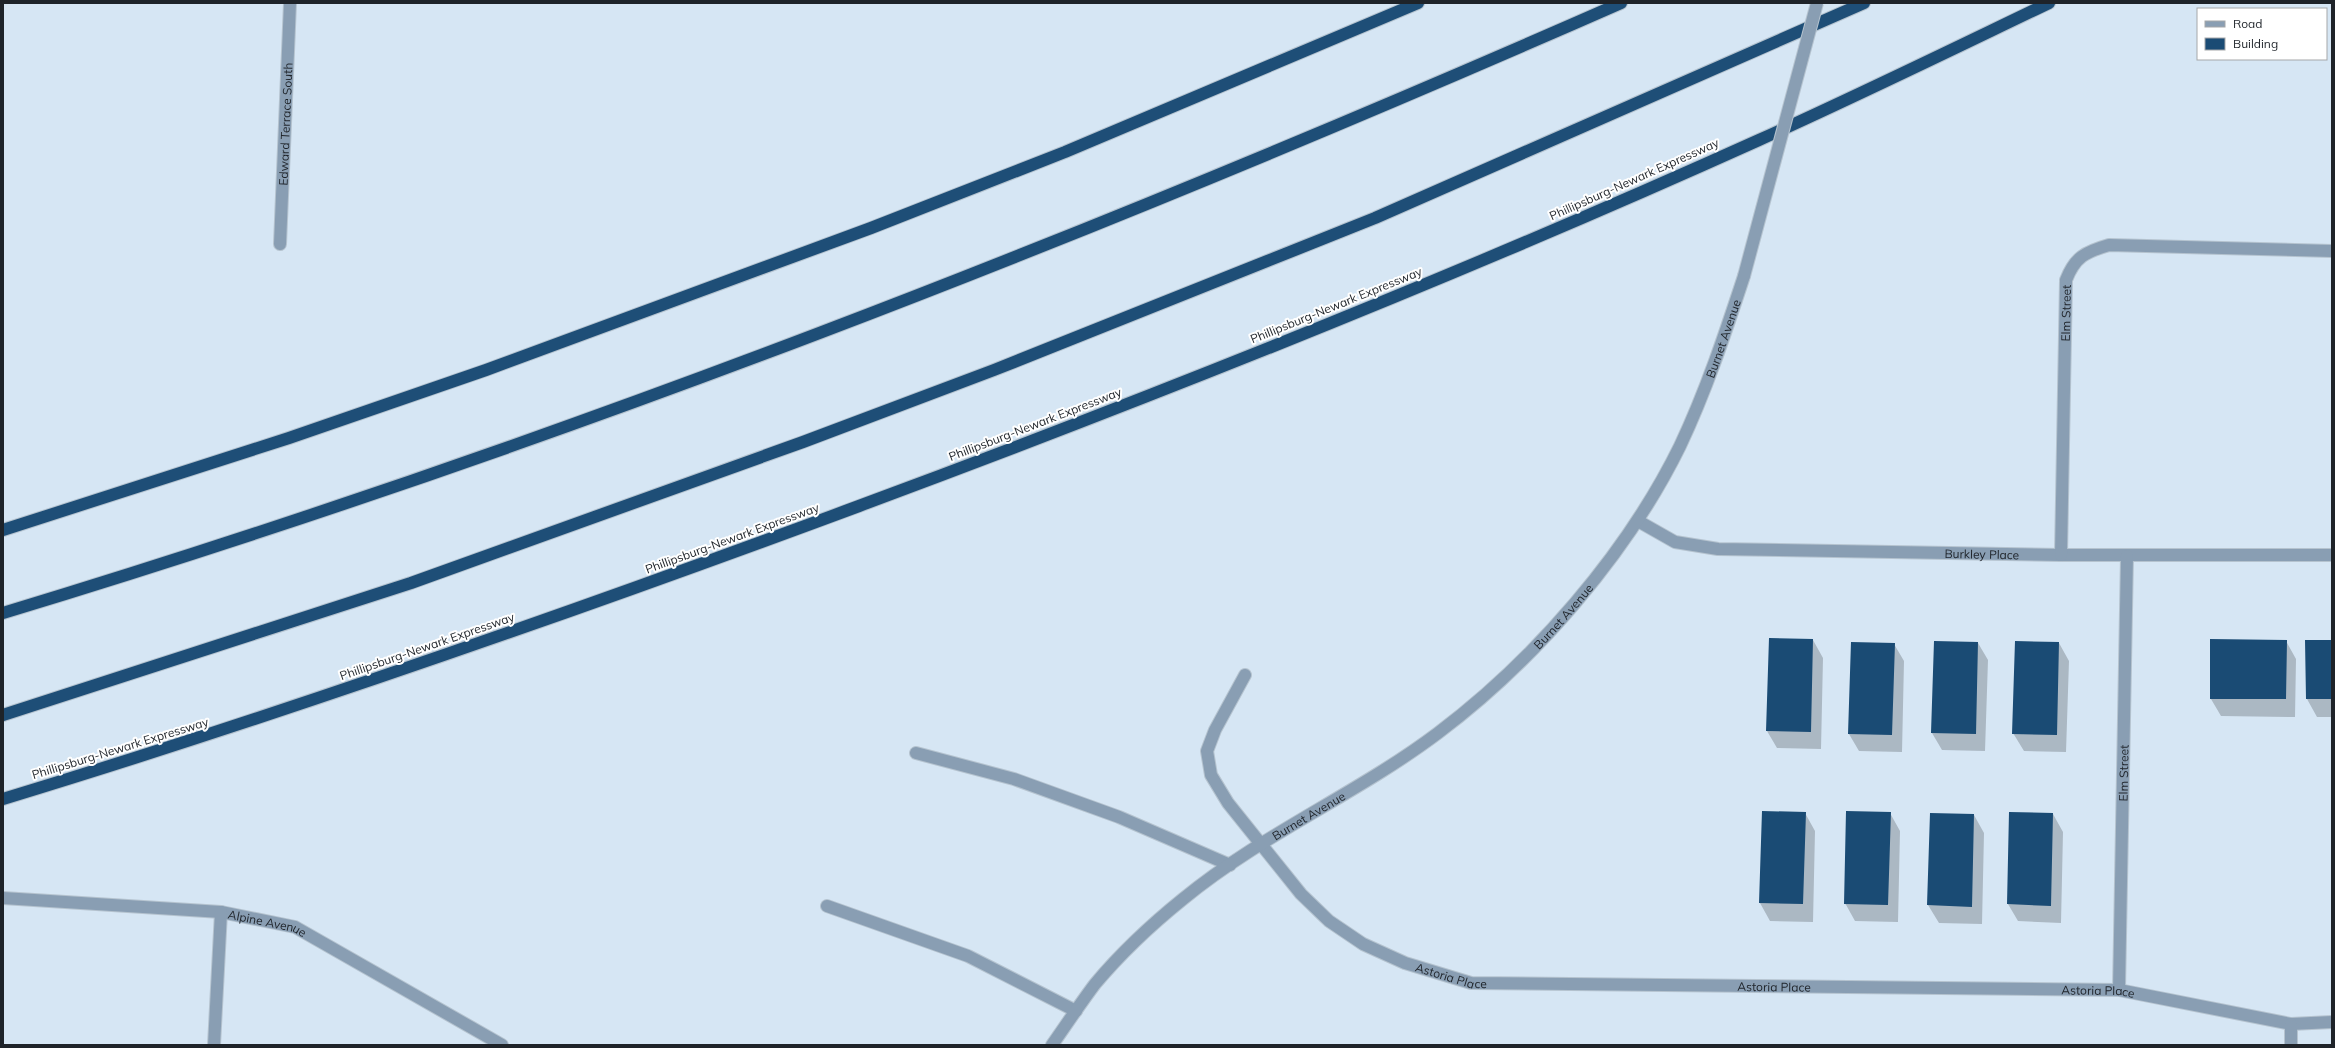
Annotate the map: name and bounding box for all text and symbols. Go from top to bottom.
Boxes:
legend [2197,8,2327,60]
text: Road [2233,16,2262,31]
text: Building [2233,36,2278,51]
street label: Edward Terrace South [275,62,295,186]
street label: Phillipsburg-Newark Expressway [1547,134,1722,223]
street label: Phillipsburg-Newark Expressway [1248,263,1425,346]
street label: Elm Street [2057,284,2073,342]
street label: Burnet Avenue [1702,297,1743,380]
street label: Phillipsburg-Newark Expressway [946,384,1124,464]
street label: Phillipsburg-Newark Expressway [643,499,822,576]
street label: Burkley Place [1944,545,2019,562]
street label: Burnet Avenue [1530,580,1596,652]
street label: Phillipsburg-Newark Expressway [338,609,517,683]
street label: Phillipsburg-Newark Expressway [30,714,211,782]
street label: Elm Street [2115,744,2131,802]
street label: Burnet Avenue [1269,788,1348,843]
street label: Alpine Avenue [227,906,309,940]
street label: Astoria Place [1414,959,1487,991]
street label: Astoria Place [1737,978,1811,994]
street label: Astoria Place [2061,982,2136,1000]

